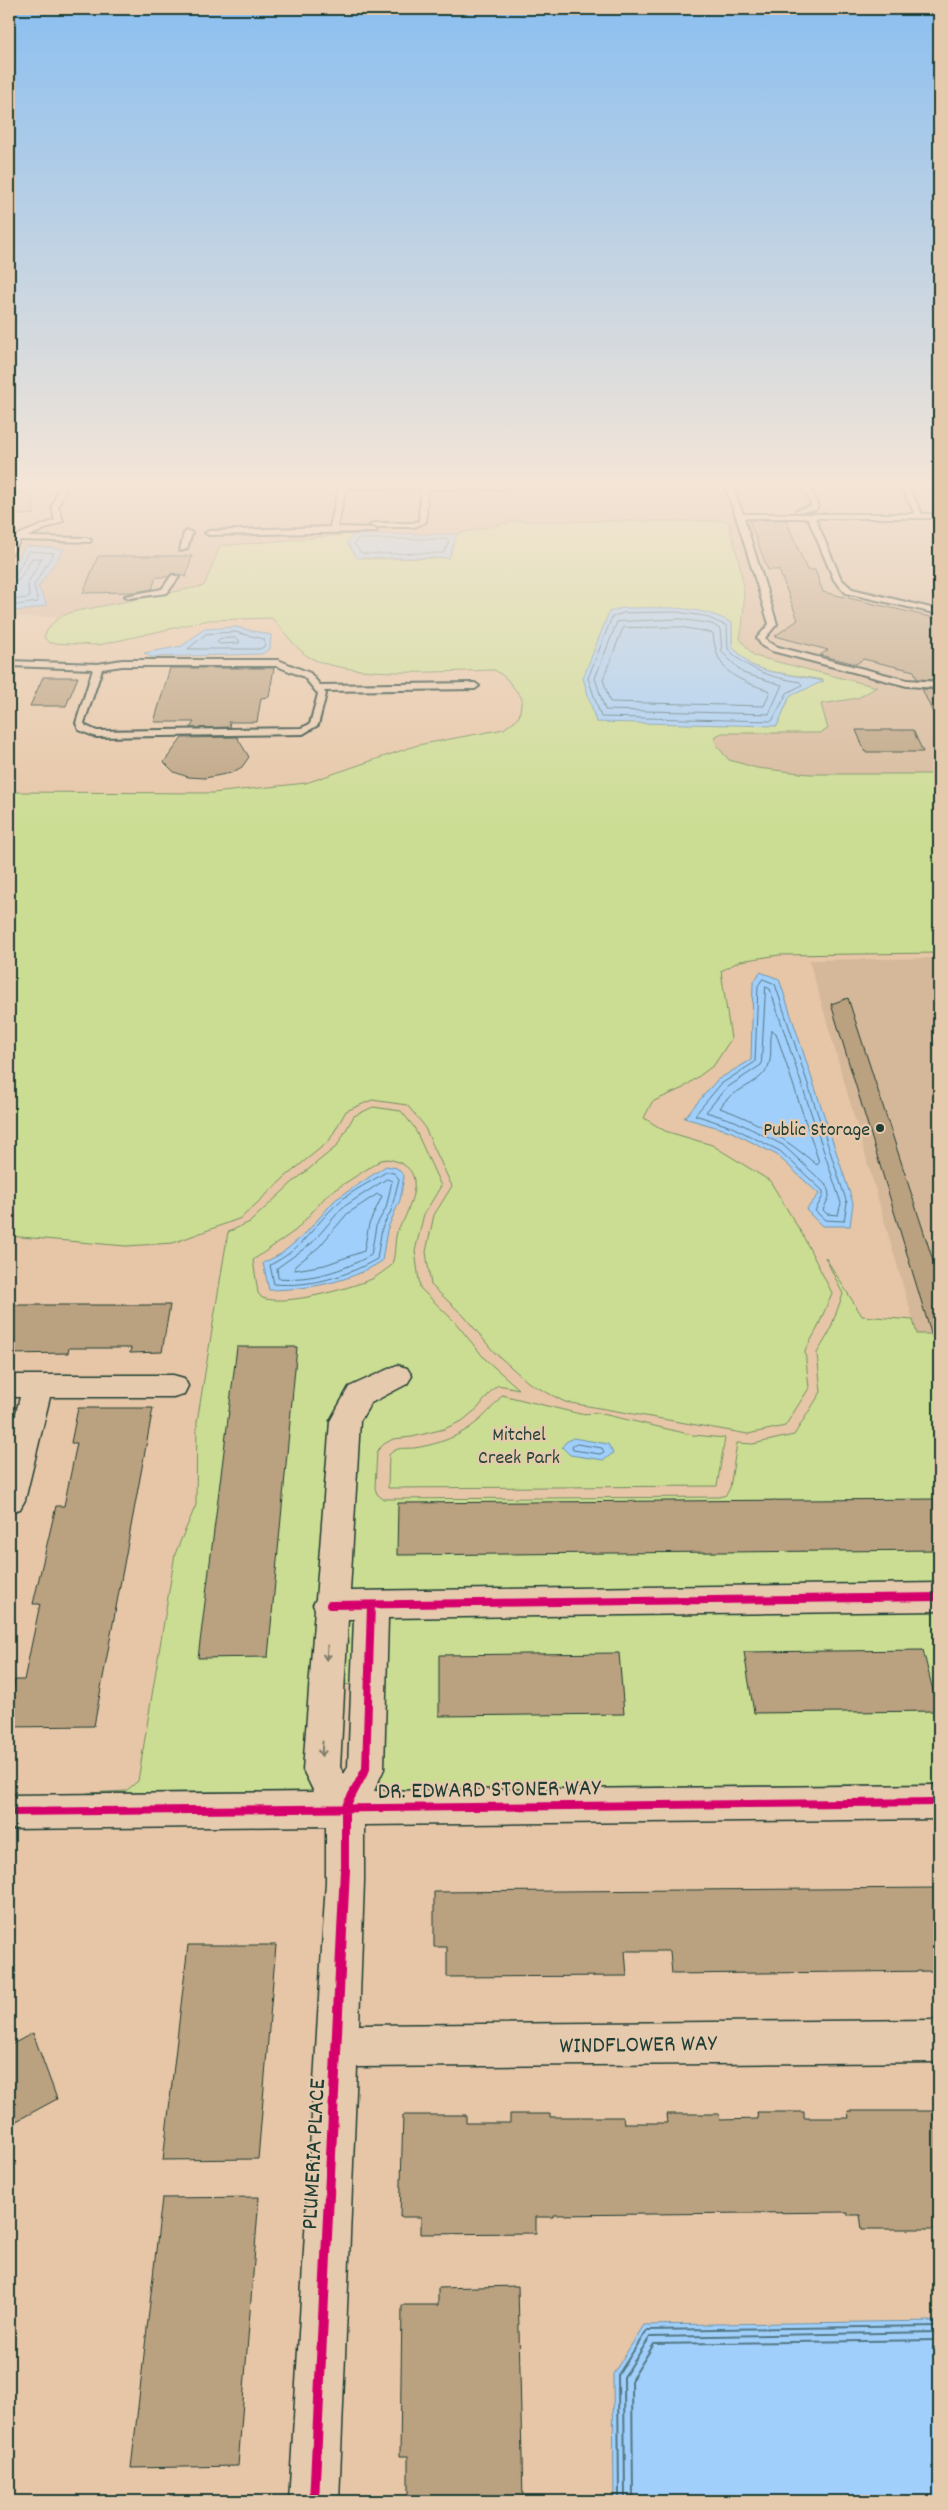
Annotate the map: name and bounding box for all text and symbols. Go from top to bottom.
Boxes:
place label: Public Storage [763,1117,870,1145]
marker: Public Storage [874,1122,886,1134]
park label: Mitchel Creek Park [478,1422,560,1473]
one-way arrow [323,1644,332,1660]
one-way arrow [317,1741,327,1757]
street label: DR. EDWARD STONER WAY [377,1772,602,1810]
street label: WINDFLOWER WAY [559,2028,718,2064]
street label: PLUMERIA PLACE [294,2078,336,2231]

